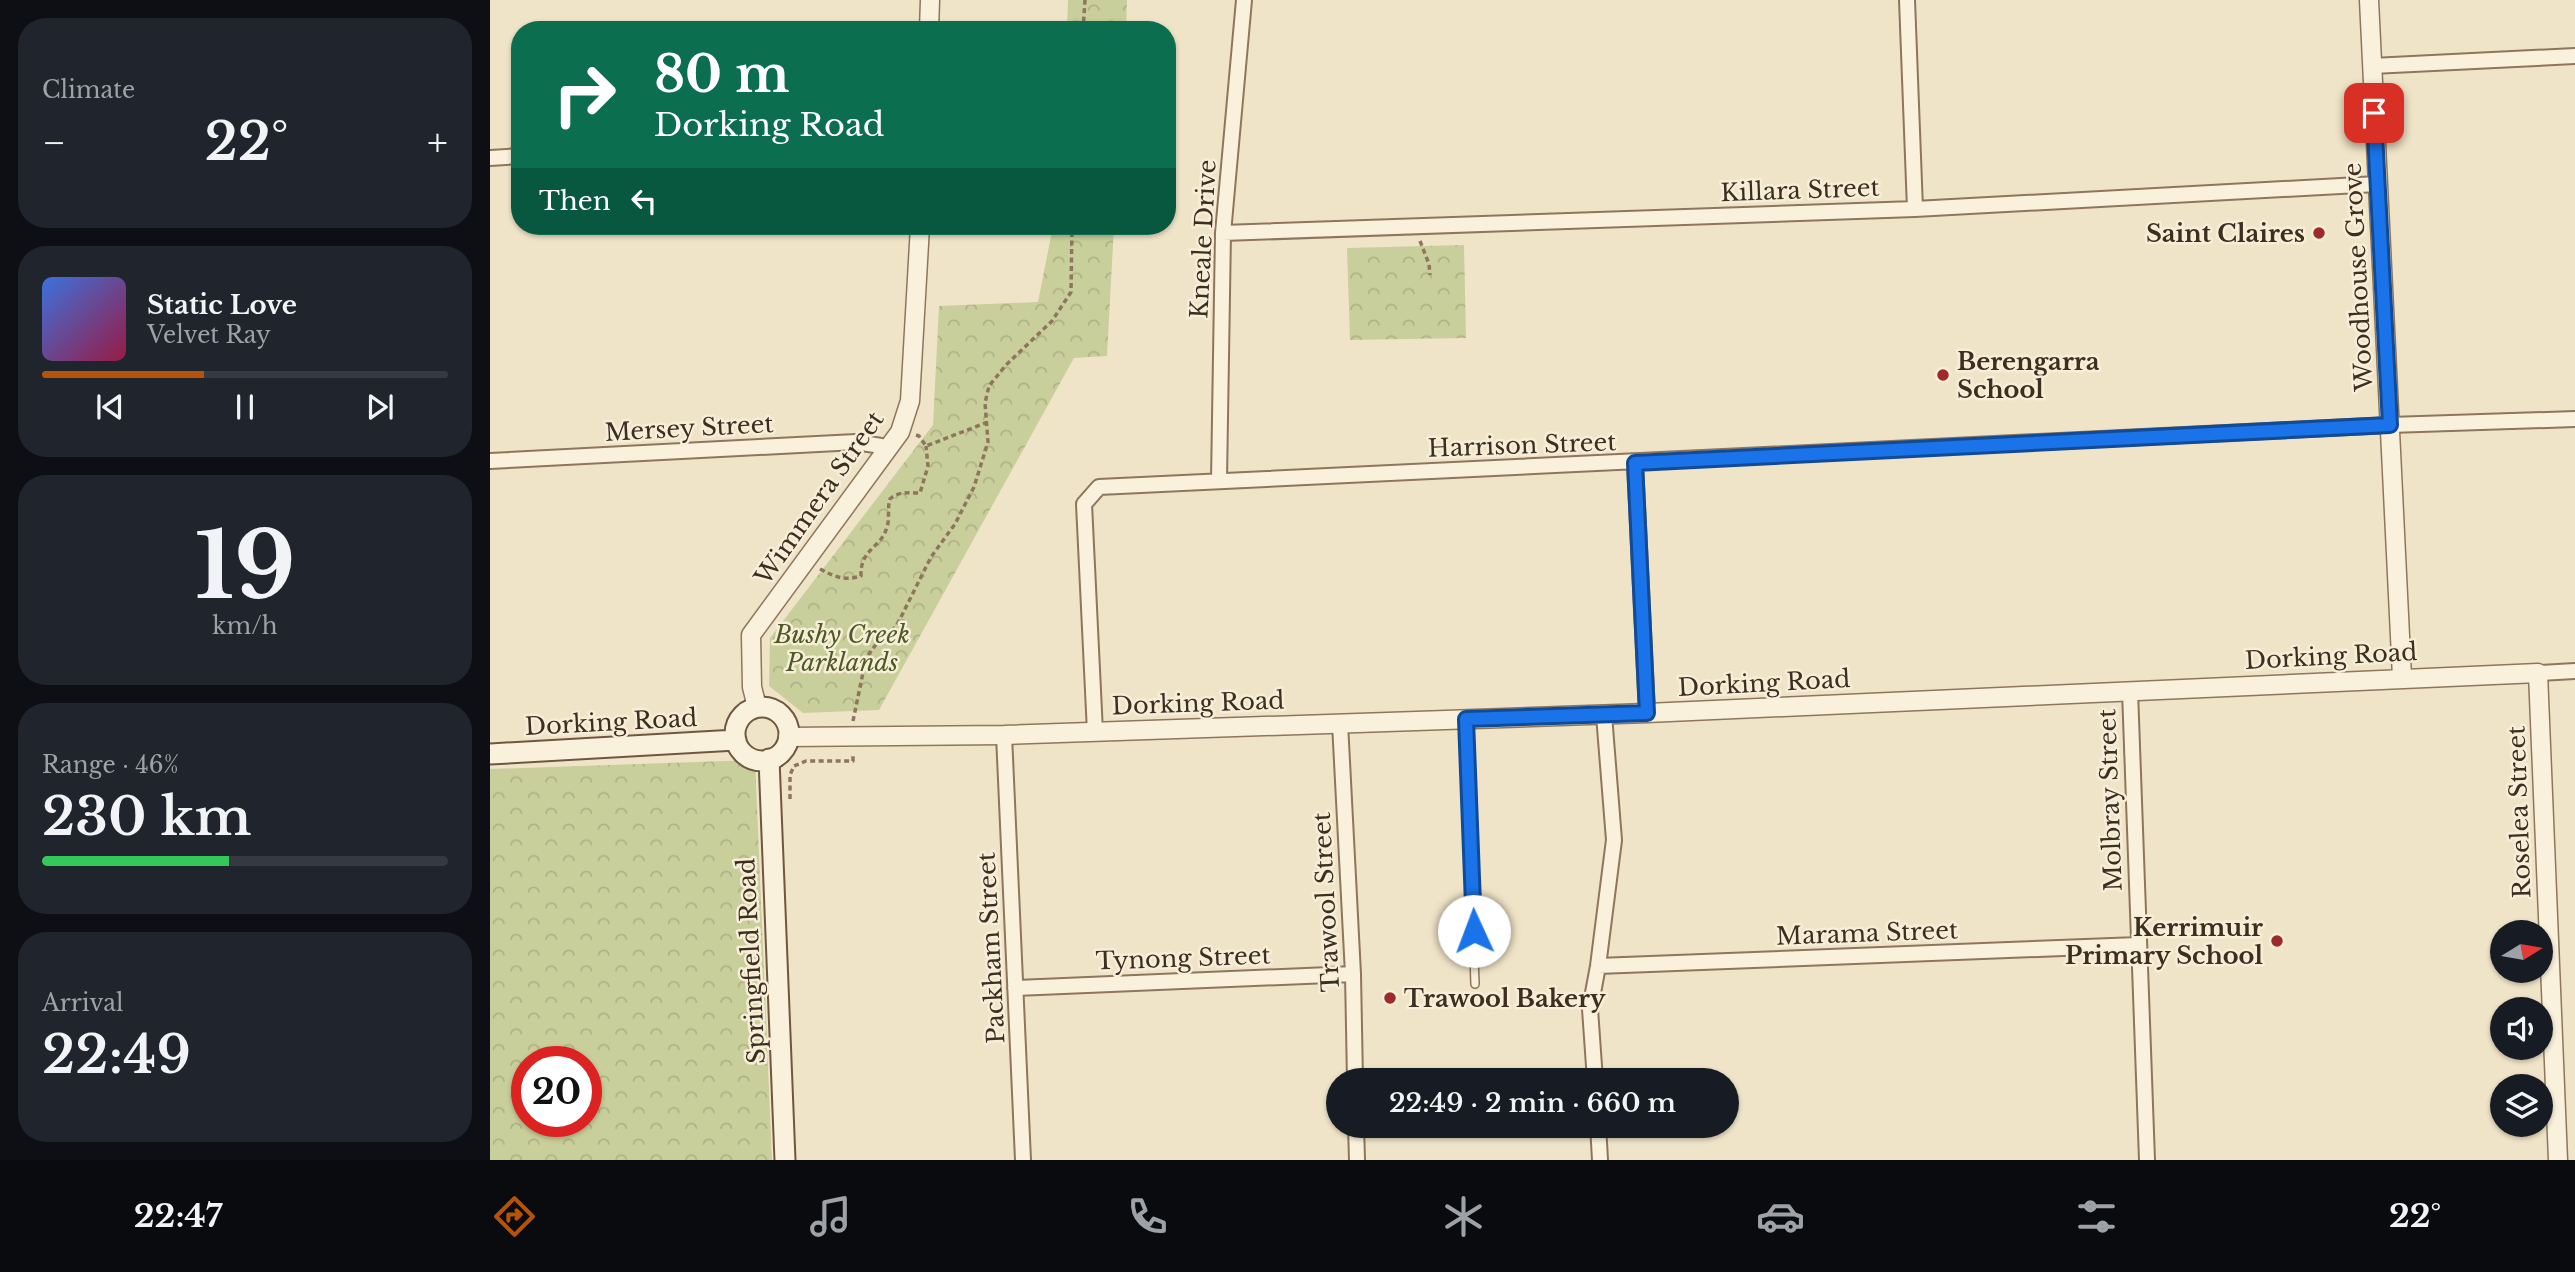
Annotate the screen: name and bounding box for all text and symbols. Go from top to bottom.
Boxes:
text: 80 m [654,44,789,105]
icon: right [539,49,630,140]
text: Climate [42,76,135,104]
pin [2344,83,2404,143]
icon: arrive [2355,94,2393,132]
text: Dorking Road [654,105,884,145]
text: 22° [205,110,289,174]
text: − [42,119,66,166]
text: + [427,119,448,166]
street label: Kneale Drive [1184,159,1222,319]
street label: Woodhouse Grove [2338,162,2379,393]
street label: Killara Street [1720,173,1880,207]
icon: left [625,182,663,220]
text: Then [539,185,611,217]
place label: Saint Claires [2146,219,2305,248]
marker: Saint Claires [2311,225,2327,241]
text: Static Love [147,289,297,321]
text: Velvet Ray [147,321,271,349]
place label: Berengarra School [1957,347,2100,404]
marker: Berengarra School [1935,367,1951,383]
icon: previous [91,388,129,426]
icon: pause [226,388,264,426]
icon: next [361,388,399,426]
street label: Wimmera Street [748,406,890,591]
street label: Mersey Street [604,409,774,447]
street label: Harrison Street [1427,427,1617,463]
text: 19 [194,510,296,623]
text: km/h [212,612,278,640]
park label: Bushy Creek Parklands [773,620,910,677]
street label: Dorking Road [2244,637,2418,675]
street label: Dorking Road [1677,664,1851,702]
street label: Dorking Road [1111,685,1285,721]
street label: Dorking Road [524,703,698,741]
street label: Molbray Street [2092,708,2128,892]
street label: Roselea Street [2501,725,2537,899]
text: Range · 46% [42,751,179,779]
text: 230 km [42,785,252,849]
street label: Trawool Street [1307,811,1345,993]
street label: Packham Street [972,851,1010,1045]
street label: Springfield Road [731,857,771,1065]
position arrow [1437,894,1511,968]
place label: Kerrimuir Primary School [2065,913,2263,970]
street label: Marama Street [1776,915,1958,951]
north arrow [2490,920,2553,984]
map controls [2490,920,2553,1137]
marker: Kerrimuir Primary School [2269,933,2285,949]
street label: Tynong Street [1095,940,1271,976]
place label: Trawool Bakery [1404,984,1606,1013]
text: Arrival [42,989,123,1017]
marker: Trawool Bakery [1382,990,1398,1006]
button: sound [2490,997,2553,1060]
text: 22:49 [42,1023,191,1087]
speed limit sign: 20 [511,1046,602,1137]
button: layers [2490,1074,2553,1137]
text: 22:49 · 2 min · 660 m [1389,1087,1676,1119]
icon: directions [490,1192,539,1241]
icon: music [806,1192,855,1241]
icon: phone [1123,1192,1172,1241]
icon: climate [1439,1192,1488,1241]
icon: car [1756,1192,1805,1241]
icon: filters [2072,1192,2121,1241]
text: 22:47 [134,1196,222,1236]
text: 22° [2389,1196,2441,1236]

